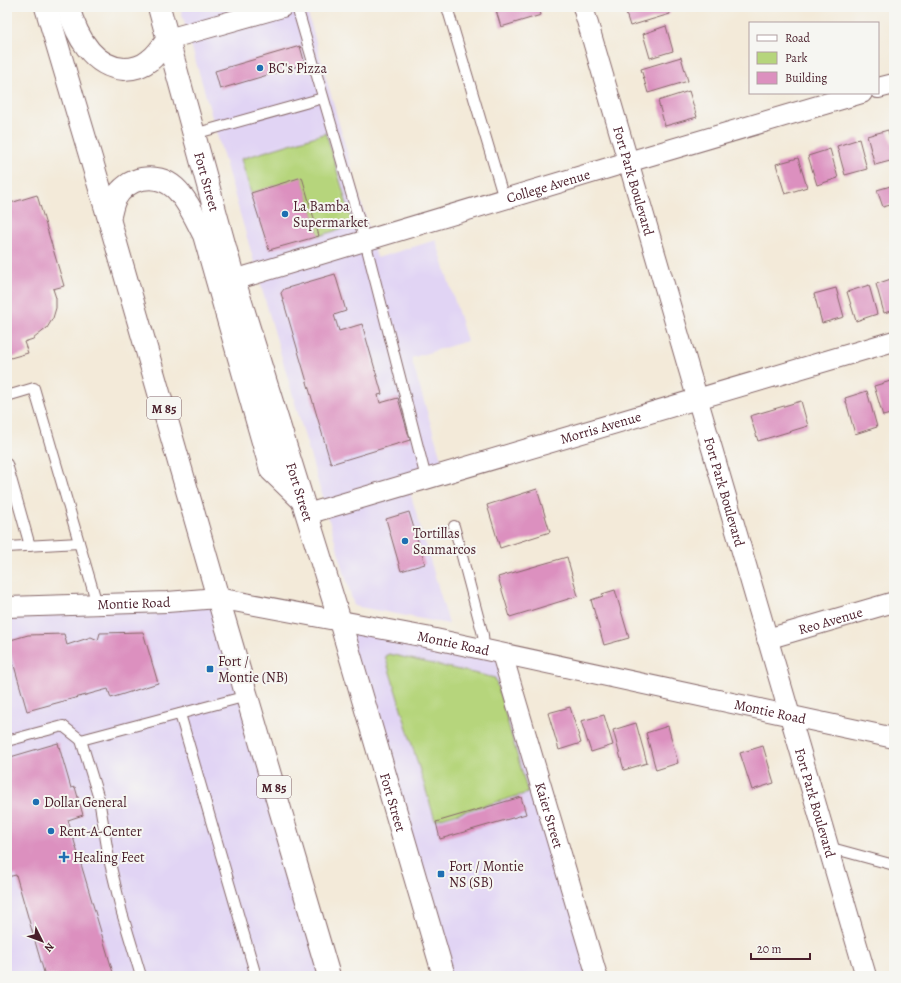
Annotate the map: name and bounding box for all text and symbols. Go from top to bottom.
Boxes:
legend [749,22,879,94]
text: Road [785,30,811,46]
text: Park [785,50,808,66]
place label: BC's Pizza [268,59,327,78]
marker: BC's Pizza [255,63,265,73]
text: Building [785,70,827,86]
street label: Fort Park Boulevard [609,124,659,238]
street label: Fort Street [190,150,224,214]
street label: College Avenue [504,164,592,207]
place label: La Bamba Supermarket [293,197,369,232]
marker: La Bamba Supermarket [280,209,290,219]
road number: M 85 [147,397,181,419]
street label: Morris Avenue [558,407,643,448]
street label: Fort Park Boulevard [700,435,750,549]
street label: Fort Street [282,460,318,524]
place label: Tortillas Sanmarcos [413,524,476,559]
marker: Tortillas Sanmarcos [400,536,410,546]
street label: Montie Road [97,592,171,614]
street label: Reo Avenue [796,602,865,639]
street label: Montie Road [416,626,492,660]
place label: Fort / Montie (NB) [218,652,288,687]
marker: Fort / Montie (NB) [205,664,215,674]
street label: Montie Road [732,694,808,728]
street label: Fort Park Boulevard [790,746,841,860]
street label: Fort Street [375,770,411,834]
road number: M 85 [257,776,291,798]
street label: Kaier Street [531,780,568,851]
place label: Dollar General [44,793,127,812]
marker: Dollar General [31,797,41,807]
place label: Rent-A-Center [59,822,142,841]
marker: Rent-A-Center [46,826,56,836]
place label: Healing Feet [73,848,145,867]
marker: Healing Feet [58,851,70,863]
place label: Fort / Montie NS (SB) [449,857,524,892]
marker: Fort / Montie NS (SB) [436,869,446,879]
north arrow [22,921,62,961]
scale bar [751,935,810,961]
text: N [41,939,57,955]
text: 20 m [757,941,781,957]

